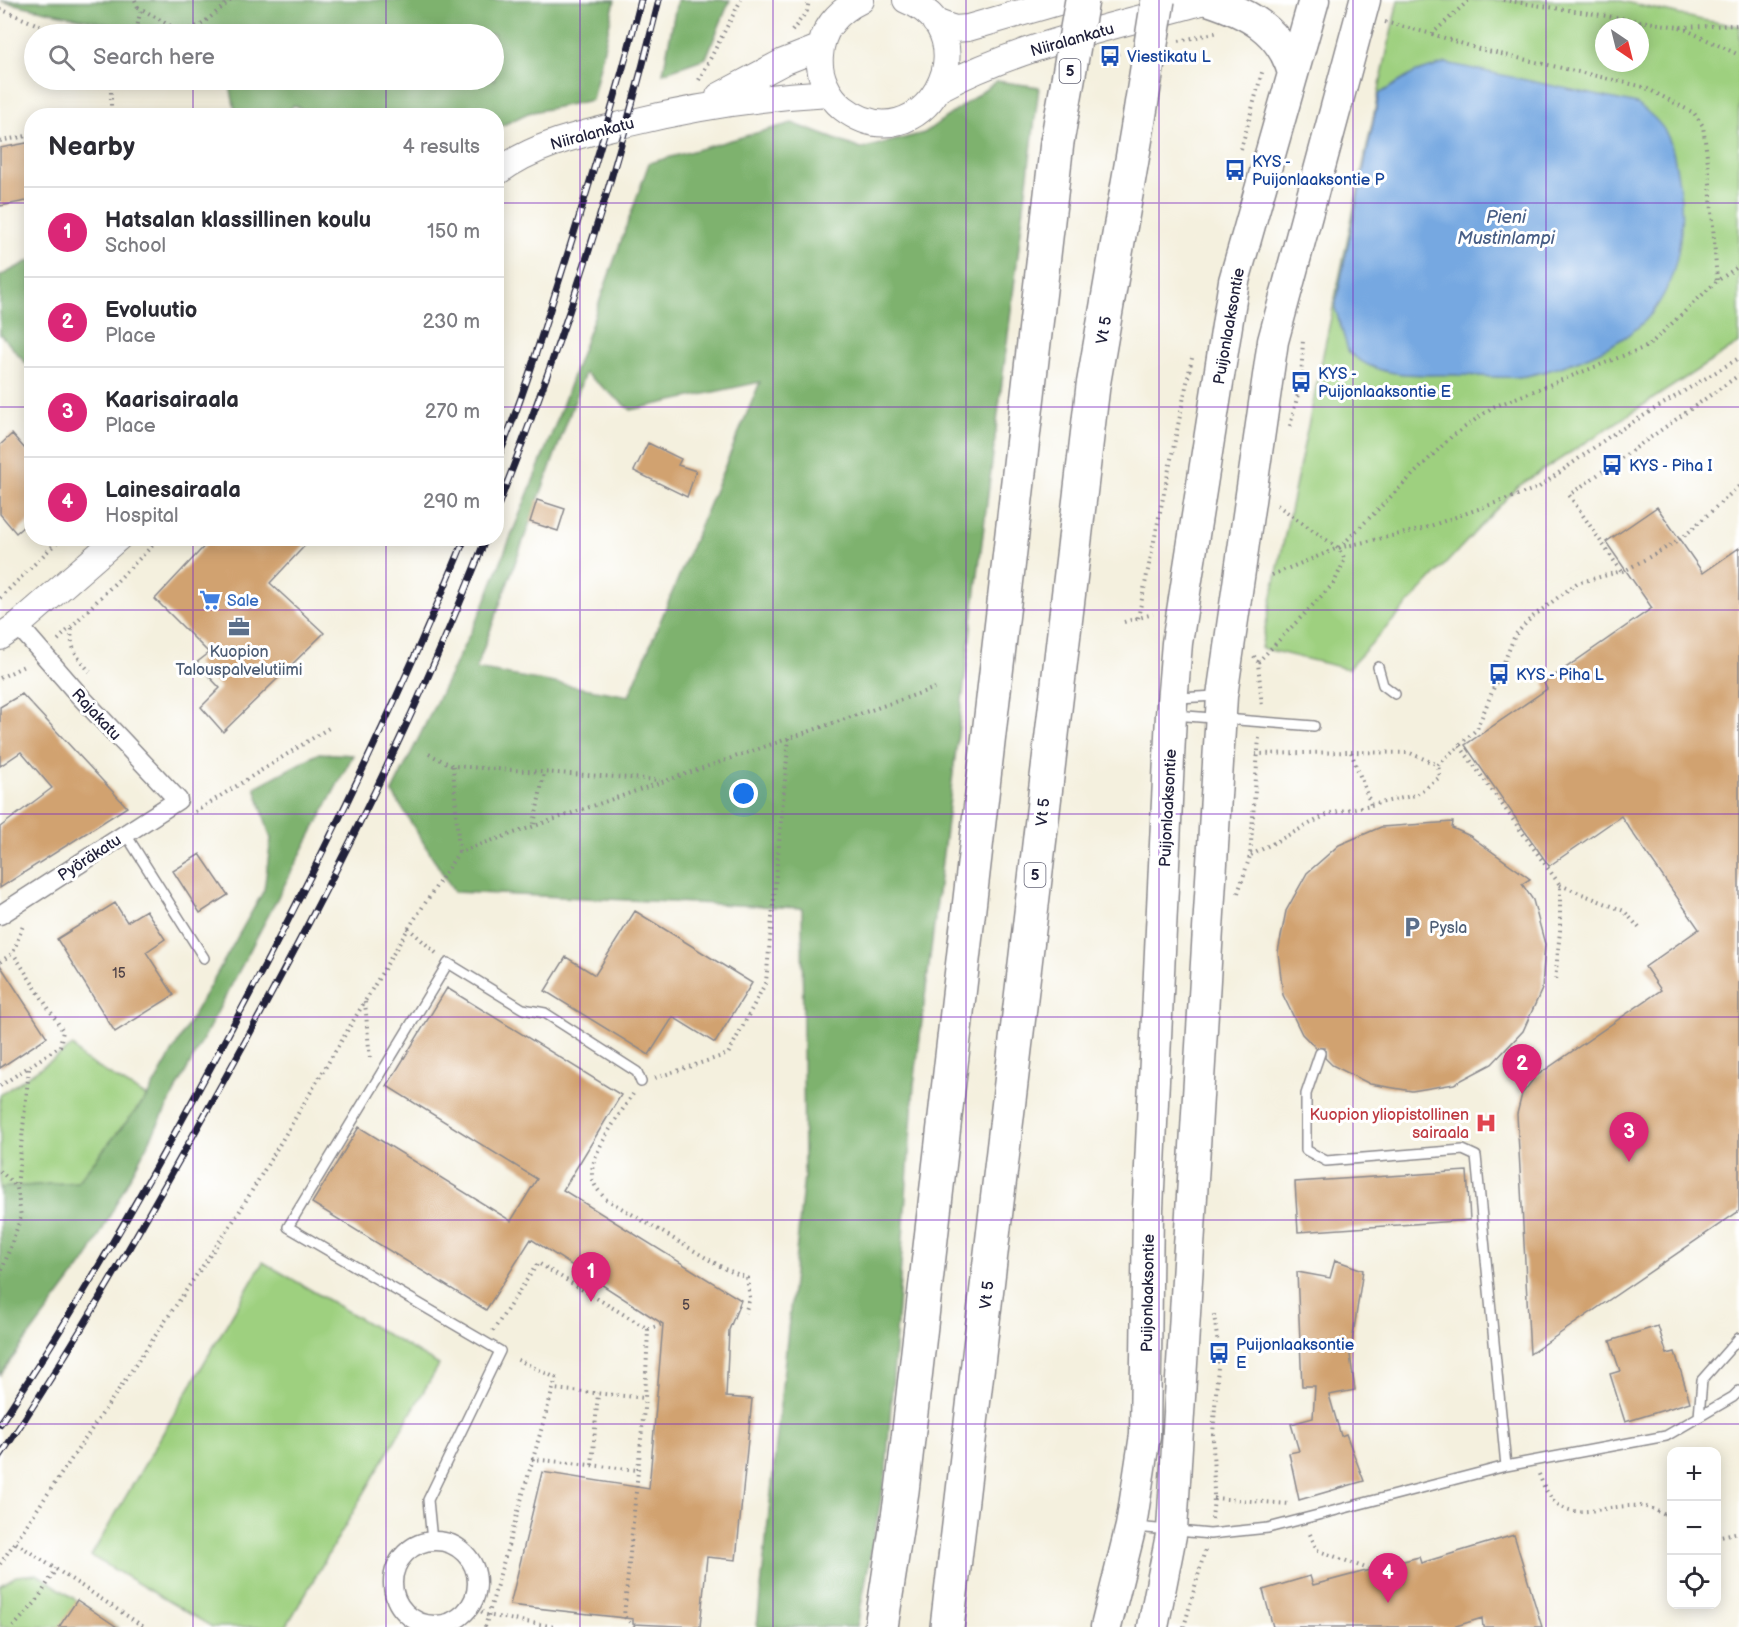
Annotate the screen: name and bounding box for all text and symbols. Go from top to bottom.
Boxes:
north arrow [1595,18,1649,72]
street label: Niiralankatu [1028,19,1116,61]
search box [24,24,504,90]
icon: search [45,41,78,74]
text: Search here [93,44,215,71]
bus stop icon: Viestikatu L [1098,44,1122,68]
place label: Viestikatu L [1127,48,1211,67]
road number: 5 [1060,59,1080,83]
street label: Niiralankatu [548,114,636,155]
text: Nearby [48,132,135,163]
text: 4 results [402,135,480,159]
place label: KYS - Puijonlaaksontie P [1252,153,1385,190]
bus stop icon: KYS - Puijonlaaksontie P [1223,158,1247,182]
text: Hatsalan klassillinen koulu [105,207,371,234]
water label: Pieni Mustinlampi [1457,207,1556,249]
text: 1 [63,220,72,244]
text: 150 m [427,220,480,244]
text: School [105,234,166,258]
street label: Puijonlaaksontie [1210,266,1249,386]
text: Evoluutio [105,297,197,324]
text: 2 [62,310,73,334]
text: 230 m [423,310,480,334]
street label: Vt 5 [1093,315,1116,346]
text: Place [105,324,156,348]
place label: KYS - Puijonlaaksontie E [1318,365,1451,402]
bus stop icon: KYS - Puijonlaaksontie E [1289,370,1313,394]
text: Kaarisairaala [105,387,239,414]
text: 3 [62,400,73,424]
text: 270 m [425,400,480,424]
text: Place [105,414,156,438]
bus stop icon: KYS - Piha I [1600,453,1624,477]
place label: KYS - Piha I [1629,457,1713,476]
text: Lainesairaala [105,477,241,504]
text: 4 [62,490,73,514]
text: 290 m [423,490,480,514]
text: Hospital [105,504,178,528]
supermarket icon: Sale [198,588,222,612]
place label: Sale [227,592,259,611]
office icon: Kuopion Talouspalvelutiimi [227,615,251,639]
place label: Kuopion Talouspalvelutiimi [176,643,302,680]
bus stop icon: KYS - Piha L [1487,662,1511,686]
place label: KYS - Piha L [1516,666,1605,685]
street label: Rajakatu [67,685,125,745]
street label: Puijonlaaksontie [1156,748,1181,868]
your location [729,779,758,808]
street label: Vt 5 [1033,797,1054,827]
street label: Pyöräkatu [55,831,125,886]
road number: 5 [1024,863,1046,887]
parking icon: Pysla [1400,915,1424,939]
place label: Pysla [1429,919,1467,938]
house number: 15 [112,965,126,982]
pin: 2 [1502,1044,1541,1094]
place label: Kuopion yliopistollinen sairaala [1310,1106,1469,1143]
hospital icon: Kuopion yliopistollinen sairaala [1474,1111,1498,1135]
pin: 3 [1610,1112,1648,1162]
street label: Puijonlaaksontie [1138,1233,1159,1352]
pin: 1 [572,1252,610,1302]
street label: Vt 5 [976,1280,999,1310]
house number: 5 [682,1297,690,1314]
place label: Puijonlaaksontie E [1236,1336,1355,1373]
bus stop icon: Puijonlaaksontie E [1207,1341,1231,1365]
map controls [1667,1447,1721,1609]
button: + [1667,1447,1721,1501]
button: − [1667,1501,1721,1555]
pin: 4 [1368,1554,1408,1603]
button: locate [1667,1555,1721,1609]

